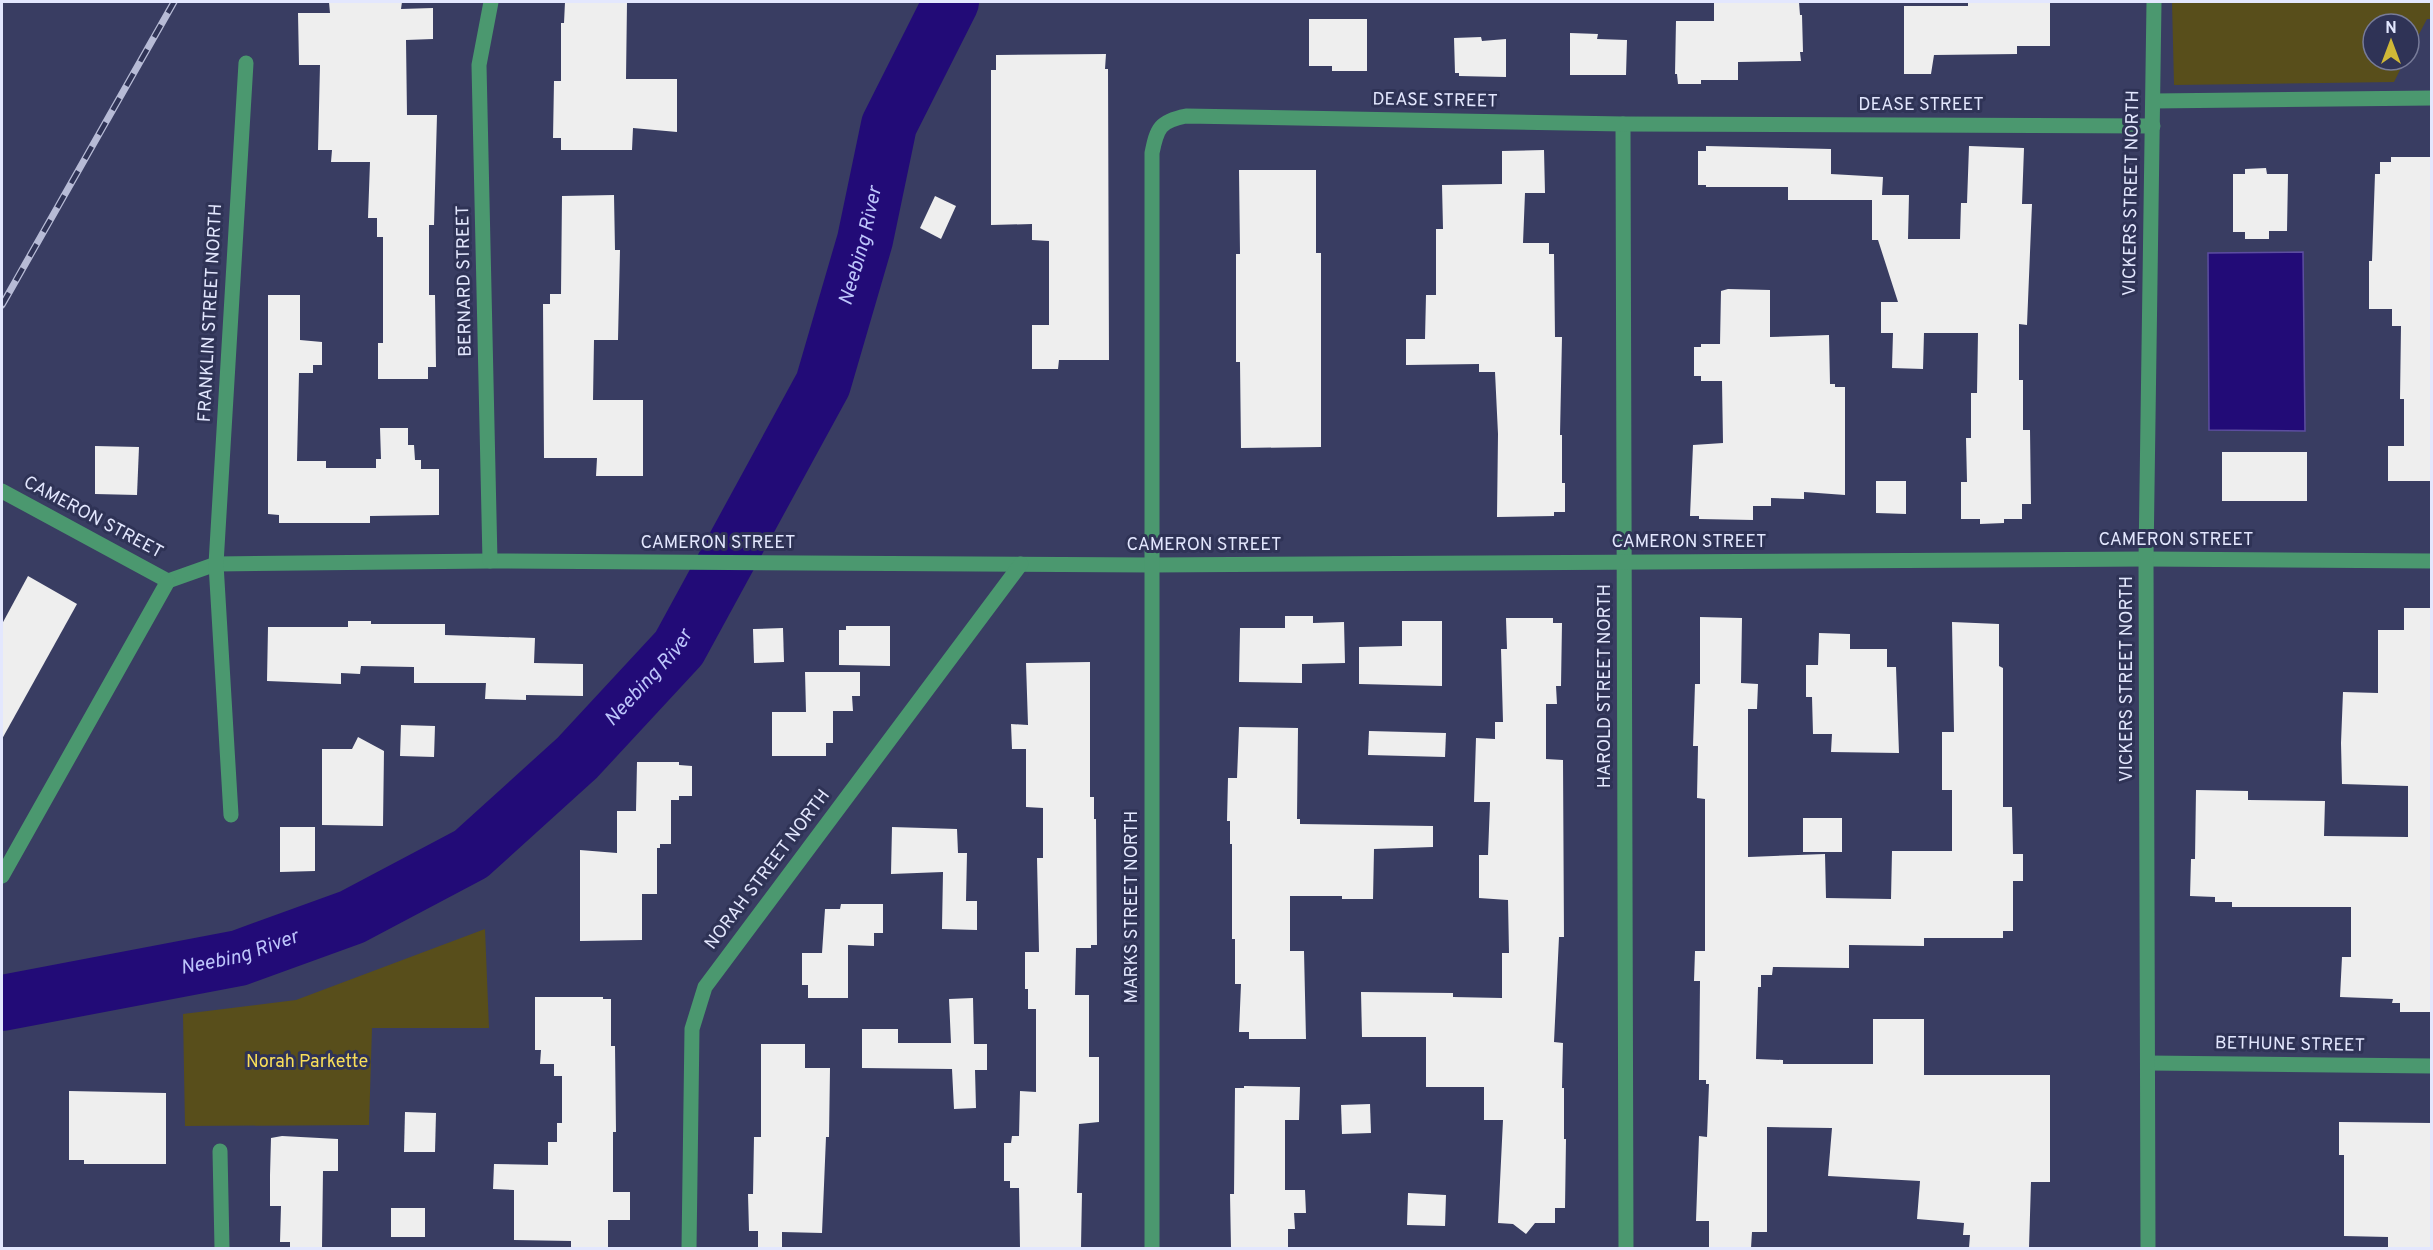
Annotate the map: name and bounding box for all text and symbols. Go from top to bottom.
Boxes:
north arrow [2361,12,2421,72]
text: N [2385,19,2397,39]
street label: DEASE STREET [1372,88,1498,114]
street label: VICKERS STREET NORTH [2119,90,2145,296]
street label: DEASE STREET [1858,94,1984,117]
water label: Neebing River [834,183,889,309]
street label: FRANKLIN STREET NORTH [194,203,228,423]
street label: BERNARD STREET [452,205,478,357]
street label: CAMERON STREET [19,471,167,565]
street label: CAMERON STREET [2099,529,2253,552]
street label: CAMERON STREET [1612,531,1766,554]
street label: CAMERON STREET [641,532,795,555]
street label: CAMERON STREET [1127,534,1281,557]
street label: VICKERS STREET NORTH [2116,576,2139,782]
street label: HAROLD STREET NORTH [1594,584,1617,788]
water label: Neebing River [599,624,700,732]
street label: NORAH STREET NORTH [700,785,836,955]
street label: MARKS STREET NORTH [1121,811,1144,1003]
water label: Neebing River [178,924,304,982]
street label: BETHUNE STREET [2215,1032,2365,1058]
park label: Norah Parkette [246,1051,368,1074]

